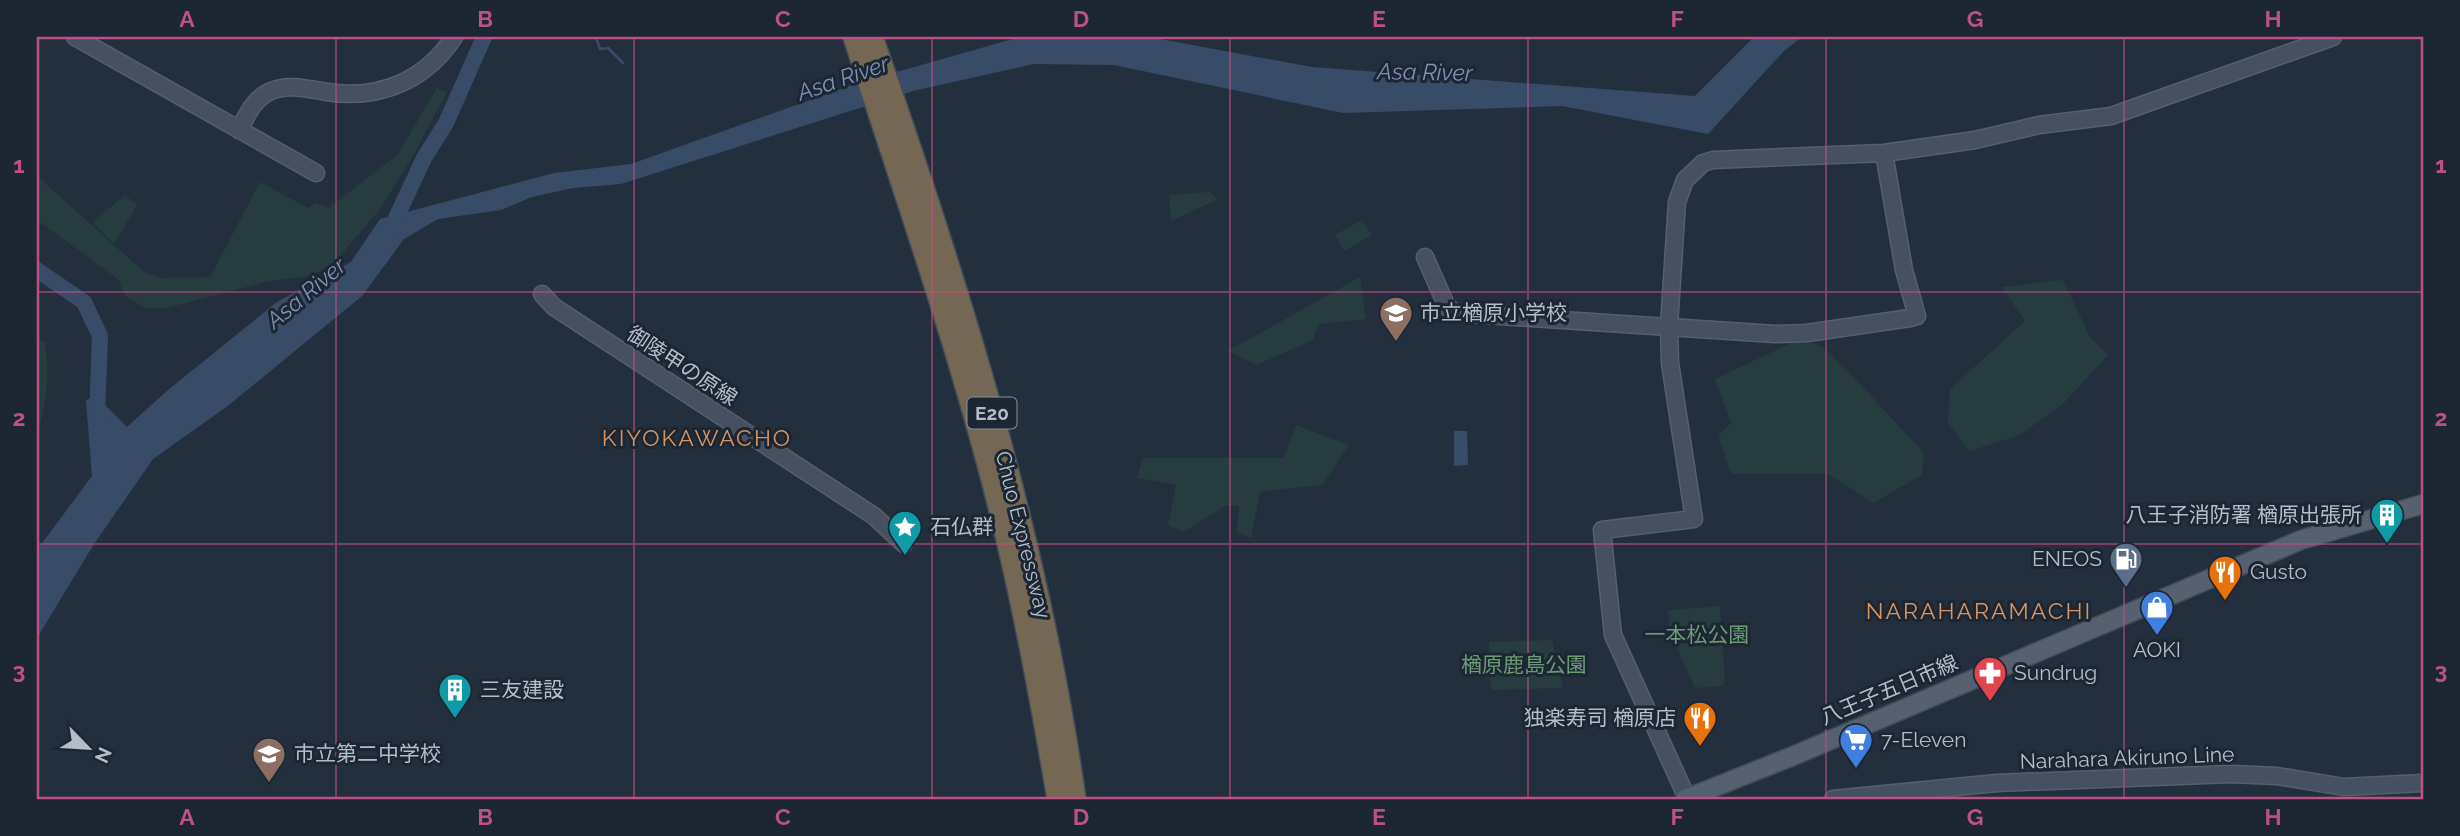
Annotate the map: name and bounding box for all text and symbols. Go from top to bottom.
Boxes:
text: A [179,5,195,32]
text: B [477,5,493,32]
text: C [775,5,791,32]
text: D [1073,5,1089,32]
text: E [1372,5,1386,32]
text: F [1670,5,1684,32]
text: G [1967,5,1983,32]
text: H [2264,5,2282,32]
water label: Asa River [791,49,893,107]
water label: Asa River [1375,57,1474,86]
text: 1 [13,151,25,178]
text: 1 [2435,151,2447,178]
water label: Asa River [259,251,352,335]
school or university icon: 市立楢原小学校 [1377,294,1415,343]
place label: 市立楢原小学校 [1420,300,1567,325]
street label: 御陵甲の原線 [623,321,742,410]
road number: E20 [968,398,1016,428]
text: 2 [13,404,25,431]
text: 2 [2435,404,2447,431]
district label: KIYOKAWACHO [602,424,792,451]
street label: Chuo Expressway [991,448,1056,621]
building icon: 八王子消防署 楢原出張所 [2368,496,2406,545]
place label: 八王子消防署 楢原出張所 [2126,502,2362,527]
place icon: 石仏群 [886,508,924,557]
place label: 石仏群 [930,514,993,539]
fuel station icon: ENEOS [2107,540,2145,589]
place label: ENEOS [2032,546,2102,571]
restaurant icon: Gusto [2206,553,2244,602]
place label: Gusto [2250,559,2307,584]
shop icon: AOKI [2138,588,2176,637]
district label: NARAHARAMACHI [1866,597,2092,624]
park label: 一本松公園 [1645,622,1750,647]
place label: AOKI [2133,637,2181,662]
street label: 八王子五日市線 [1816,649,1961,730]
park label: 楢原鹿島公園 [1461,652,1587,677]
pharmacy icon: Sundrug [1971,654,2009,703]
text: 3 [13,657,25,684]
text: 3 [2435,657,2447,684]
place label: Sundrug [2014,660,2097,685]
building icon: 三友建設 [436,671,474,720]
place label: 三友建設 [480,677,564,702]
restaurant icon: 独楽寿司 楢原店 [1681,699,1719,748]
place label: 独楽寿司 楢原店 [1524,705,1676,730]
north arrow [52,714,122,784]
supermarket icon: 7-Eleven [1837,721,1875,770]
place label: 7-Eleven [1881,727,1966,752]
school or university icon: 市立第二中学校 [250,735,288,784]
place label: 市立第二中学校 [294,741,441,766]
street label: Narahara Akiruno Line [2019,741,2235,774]
text: N [90,744,116,766]
text: A [179,803,195,830]
text: B [477,803,493,830]
text: C [775,803,791,830]
text: D [1073,803,1089,830]
text: E [1372,803,1386,830]
text: F [1670,803,1684,830]
text: G [1967,803,1983,830]
text: H [2264,803,2282,830]

